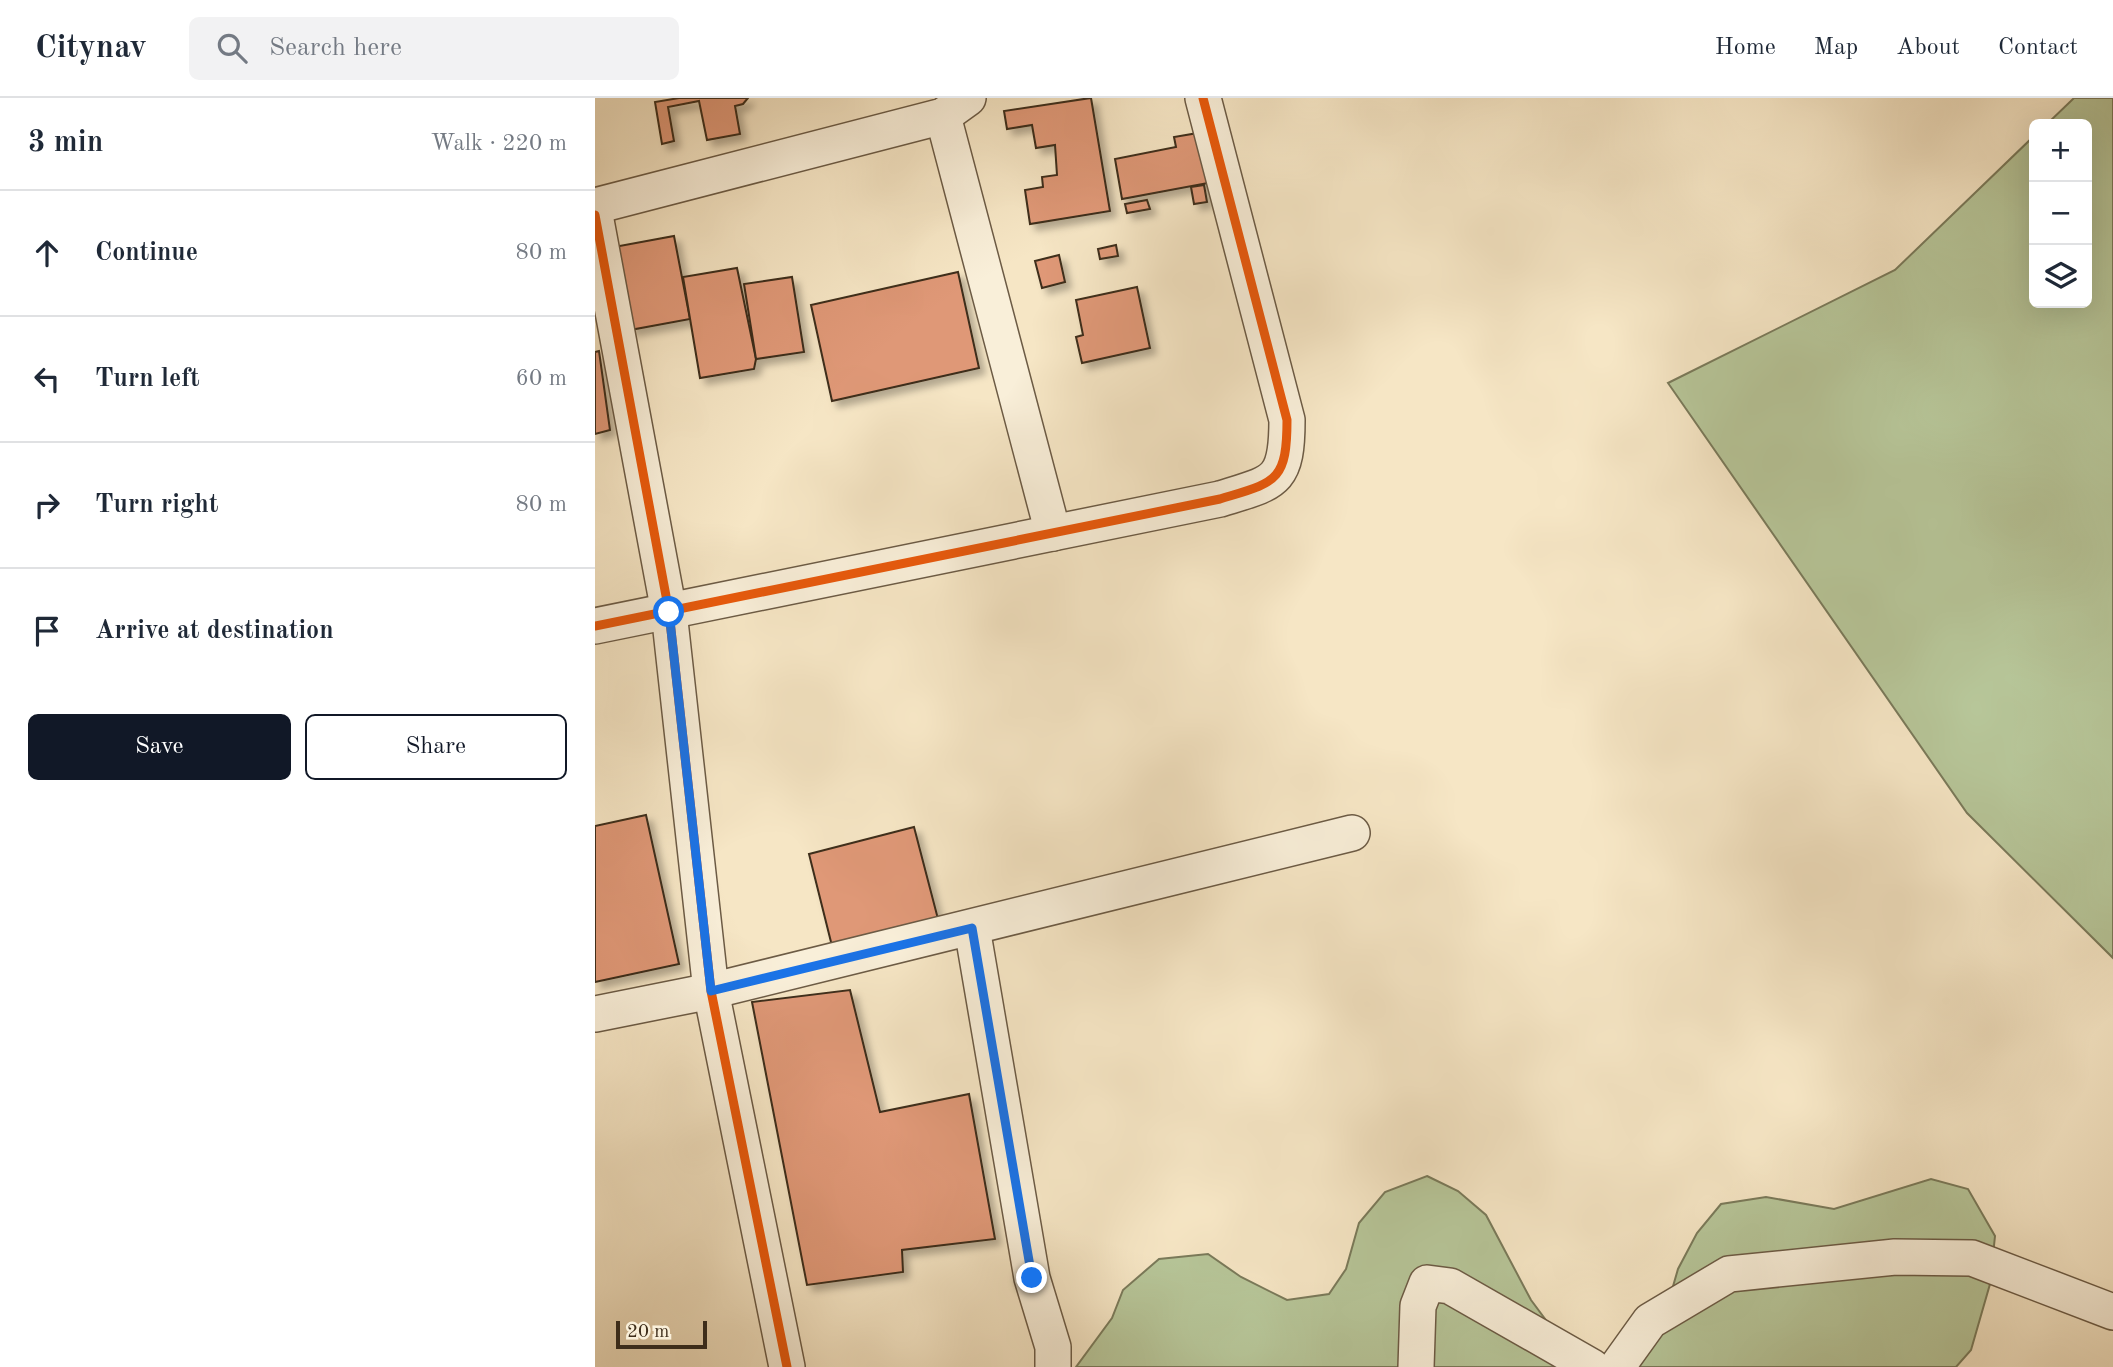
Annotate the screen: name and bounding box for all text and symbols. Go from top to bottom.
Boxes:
search box [189,17,679,80]
icon: search [213,29,251,67]
text: Citynav [35,32,147,65]
text: Search here [269,35,402,61]
text: Home [1715,36,1776,60]
text: Map [1814,36,1858,60]
text: About [1896,36,1960,60]
text: Contact [1998,36,2078,60]
map controls [2029,119,2092,308]
button: + [2029,119,2092,182]
text: 3 min [28,128,103,158]
text: Walk · 220 m [431,132,567,155]
button: − [2029,182,2092,245]
icon: ahead [28,234,66,272]
text: Continue [95,240,198,266]
text: 80 m [516,241,567,264]
button: layers [2029,245,2092,308]
icon: left [28,360,66,398]
text: Turn left [95,366,200,392]
text: 60 m [516,367,567,390]
icon: right [28,486,66,524]
text: Turn right [95,492,218,518]
text: 80 m [516,493,567,516]
route start [653,596,684,627]
icon: arrive [28,612,66,650]
text: Arrive at destination [95,618,334,644]
button: Save [28,714,291,780]
button: Share [305,714,567,780]
route end [1016,1262,1047,1293]
scale bar [616,1318,707,1350]
text: 20 m [627,1323,669,1342]

